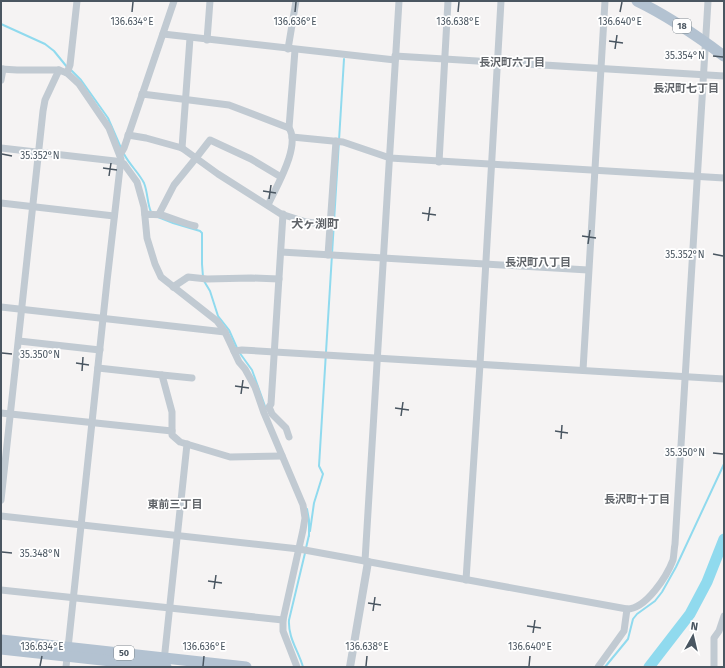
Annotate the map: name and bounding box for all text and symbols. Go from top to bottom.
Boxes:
text: 136.634°E [110,16,154,28]
text: 136.636°E [274,16,316,28]
text: 136.638°E [436,16,480,28]
text: 136.640°E [598,16,642,28]
road number: 18 [673,19,691,33]
text: 35.354°N [665,50,705,62]
district label: 長沢町六丁目 [479,56,545,69]
district label: 長沢町七丁目 [653,82,719,95]
text: 35.352°N [20,150,60,162]
district label: 犬ヶ渕町 [291,217,339,231]
text: 35.352°N [665,249,705,261]
district label: 長沢町八丁目 [505,256,571,269]
text: 35.350°N [20,349,60,361]
text: 35.350°N [665,447,705,459]
district label: 長沢町十丁目 [604,493,670,506]
district label: 東前三丁目 [148,498,203,511]
text: 35.348°N [20,548,60,560]
north arrow [673,616,713,656]
text: N [690,620,699,634]
text: 136.634°E [20,641,64,653]
text: 136.636°E [183,641,225,653]
text: 136.638°E [345,641,389,653]
text: 136.640°E [508,641,552,653]
road number: 50 [114,646,134,660]

